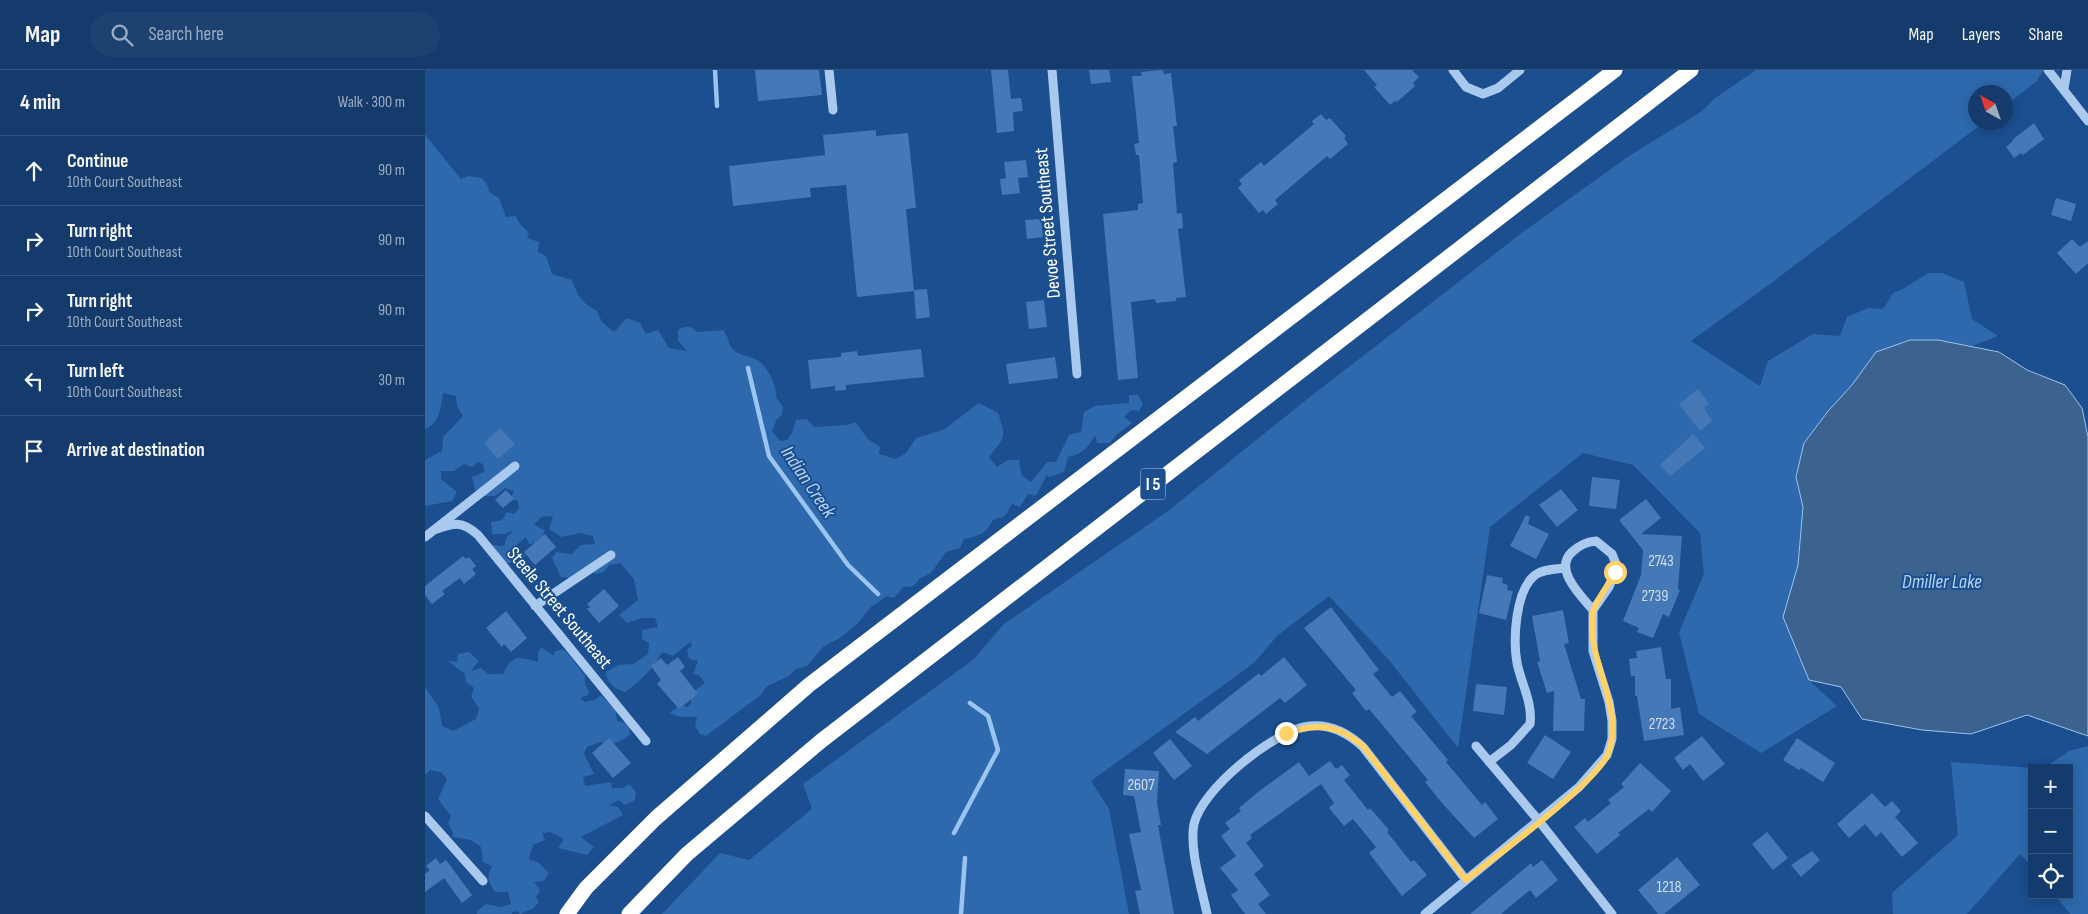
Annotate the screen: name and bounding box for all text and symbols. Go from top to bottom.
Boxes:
search box [90,12,440,57]
text: Map [25,20,60,49]
icon: search [108,21,136,49]
text: Search here [148,23,224,46]
text: Map [1909,24,1934,45]
text: Layers [1962,24,2001,45]
text: Share [2029,24,2063,45]
north arrow [1968,85,2013,130]
text: 4 min [20,90,61,115]
text: Walk · 300 m [338,93,405,112]
street label: Devoe Street Southeast [1030,147,1066,299]
text: Continue [67,150,128,173]
icon: ahead [20,157,48,185]
text: 90 m [378,161,405,180]
text: 10th Court Southeast [67,173,182,192]
text: Turn right [67,220,132,243]
icon: right [20,227,48,255]
text: 90 m [378,231,405,250]
text: 10th Court Southeast [67,243,182,262]
text: Turn right [67,290,132,313]
icon: right [20,297,48,325]
text: 90 m [378,301,405,320]
text: 10th Court Southeast [67,313,182,332]
text: Turn left [67,360,124,383]
icon: left [20,367,48,395]
text: 30 m [378,371,405,390]
text: 10th Court Southeast [67,383,182,402]
icon: arrive [20,437,48,465]
text: Arrive at destination [67,439,205,462]
water label: Indian Creek [775,441,841,523]
road number: I 5 [1141,468,1165,499]
street label: Steele Street Southeast [501,542,617,674]
house number: 2743 [1648,552,1674,571]
route start [1604,561,1627,584]
water label: Dmiller Lake [1902,570,1982,594]
house number: 2739 [1642,587,1668,606]
house number: 2723 [1649,715,1675,734]
route end [1275,722,1298,745]
map controls [2028,764,2073,899]
button: + [2028,764,2073,809]
house number: 2607 [1127,776,1155,795]
button: − [2028,809,2073,854]
button: locate [2028,854,2073,899]
house number: 1218 [1656,878,1682,897]

